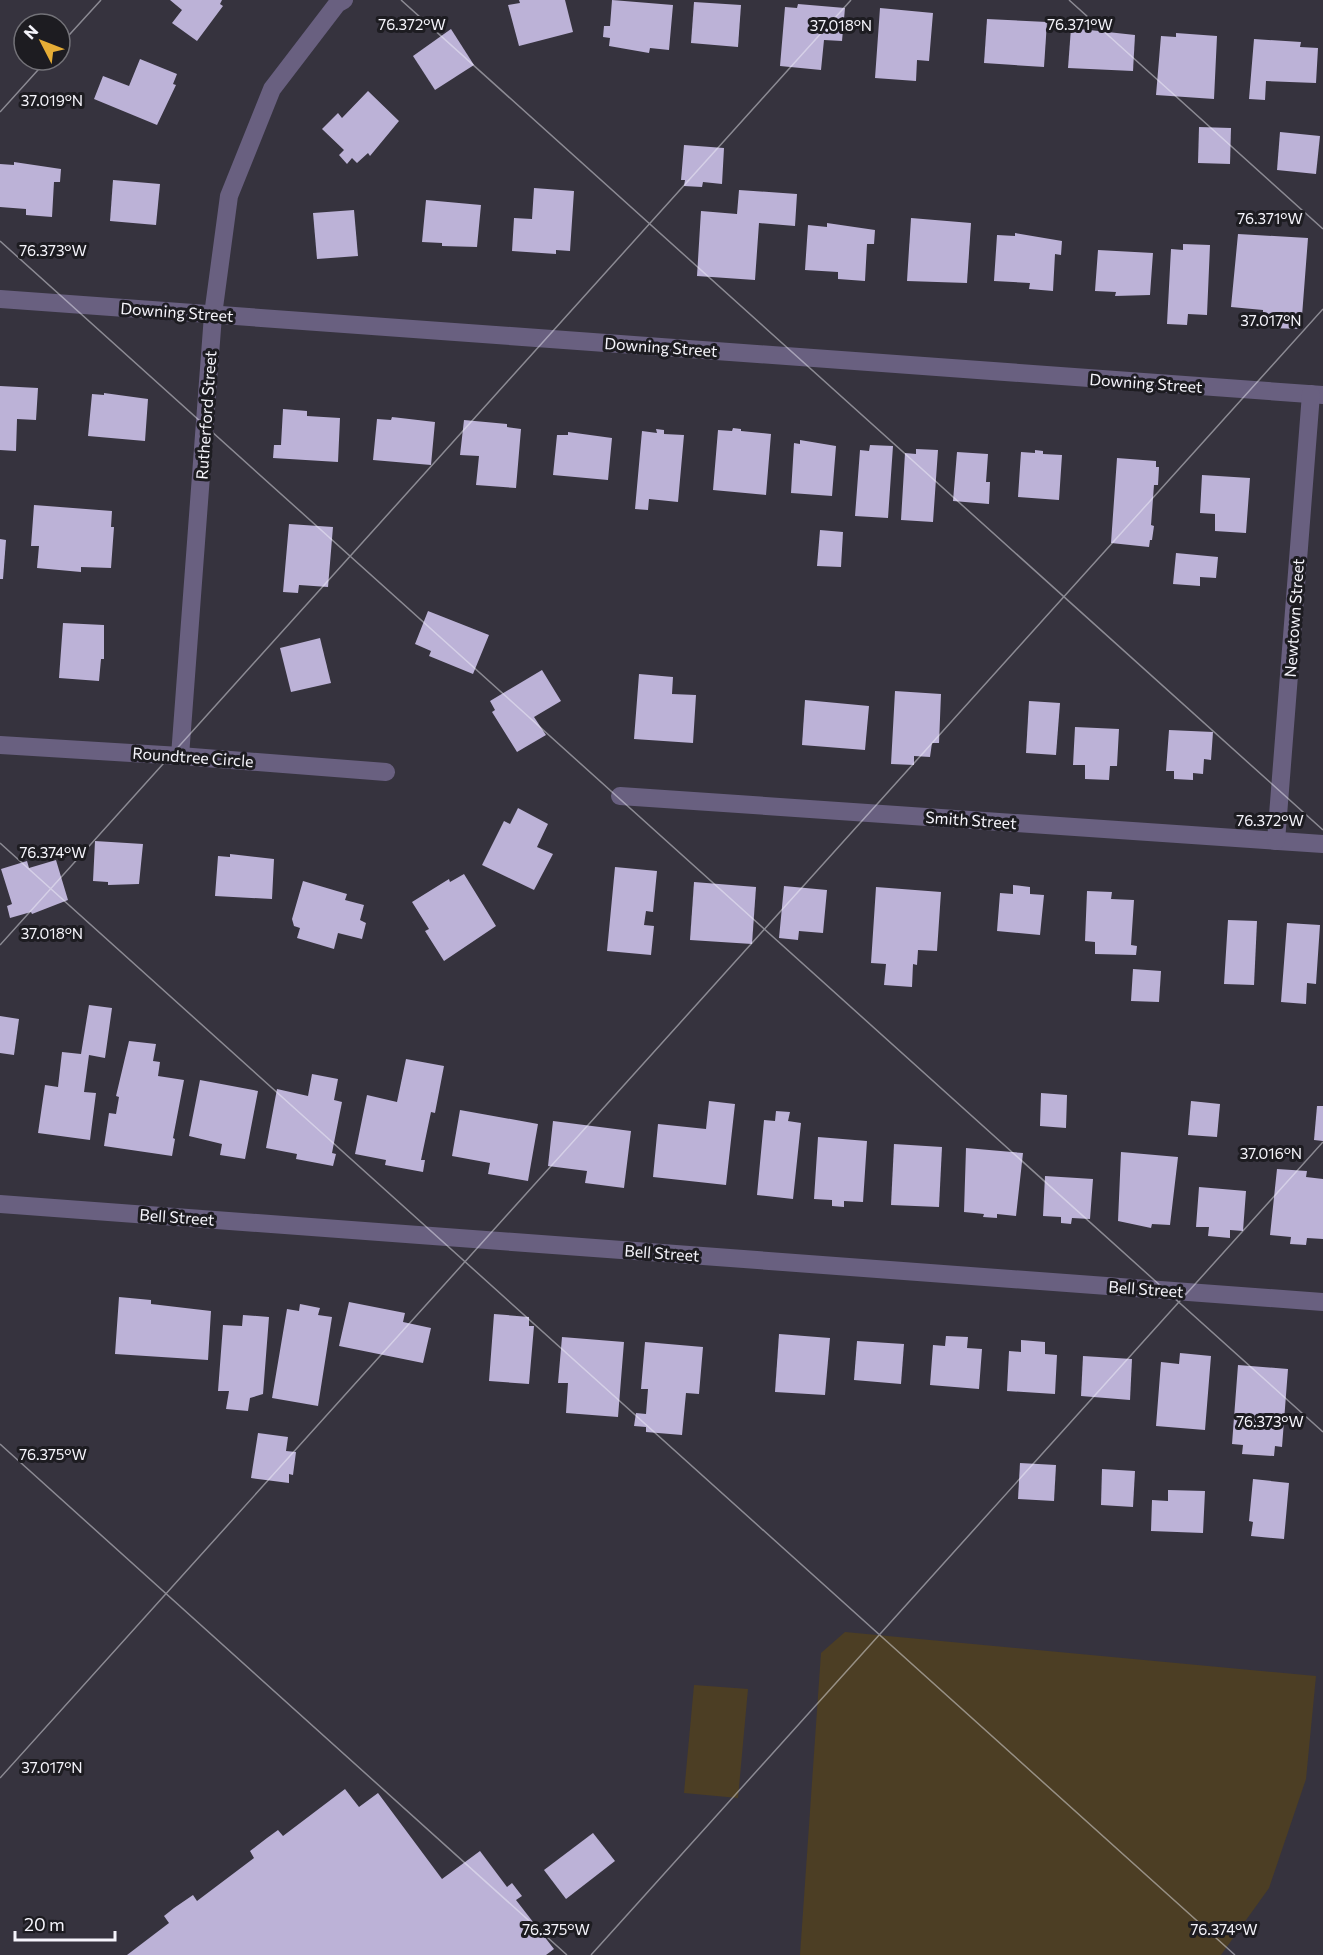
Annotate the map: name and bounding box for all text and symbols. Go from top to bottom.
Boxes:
north arrow [12,12,72,72]
text: 76.372°W [378,15,446,33]
text: 76.371°W [1047,15,1113,33]
text: 37.018°N [810,16,872,34]
text: N [19,21,42,42]
text: 37.019°N [21,91,83,109]
text: 76.371°W [1237,209,1303,227]
text: 76.373°W [19,241,87,259]
street label: Downing Street [120,298,235,325]
text: 37.017°N [1240,311,1302,329]
street label: Downing Street [604,333,719,360]
street label: Rutherford Street [192,349,220,480]
street label: Downing Street [1089,369,1204,396]
street label: Newtown Street [1280,557,1307,678]
street label: Roundtree Circle [132,743,254,770]
street label: Smith Street [925,807,1018,832]
text: 76.372°W [1236,811,1304,829]
text: 76.374°W [19,843,87,861]
text: 37.018°N [21,924,83,942]
text: 37.016°N [1240,1144,1302,1162]
street label: Bell Street [139,1204,216,1229]
street label: Bell Street [624,1240,701,1265]
street label: Bell Street [1108,1276,1185,1301]
text: 76.373°W [1236,1412,1304,1430]
text: 76.375°W [19,1445,87,1463]
text: 37.017°N [21,1758,83,1776]
scale bar [15,1904,116,1942]
text: 20 m [24,1913,65,1935]
text: 76.375°W [522,1920,590,1938]
text: 76.374°W [1190,1920,1258,1938]

